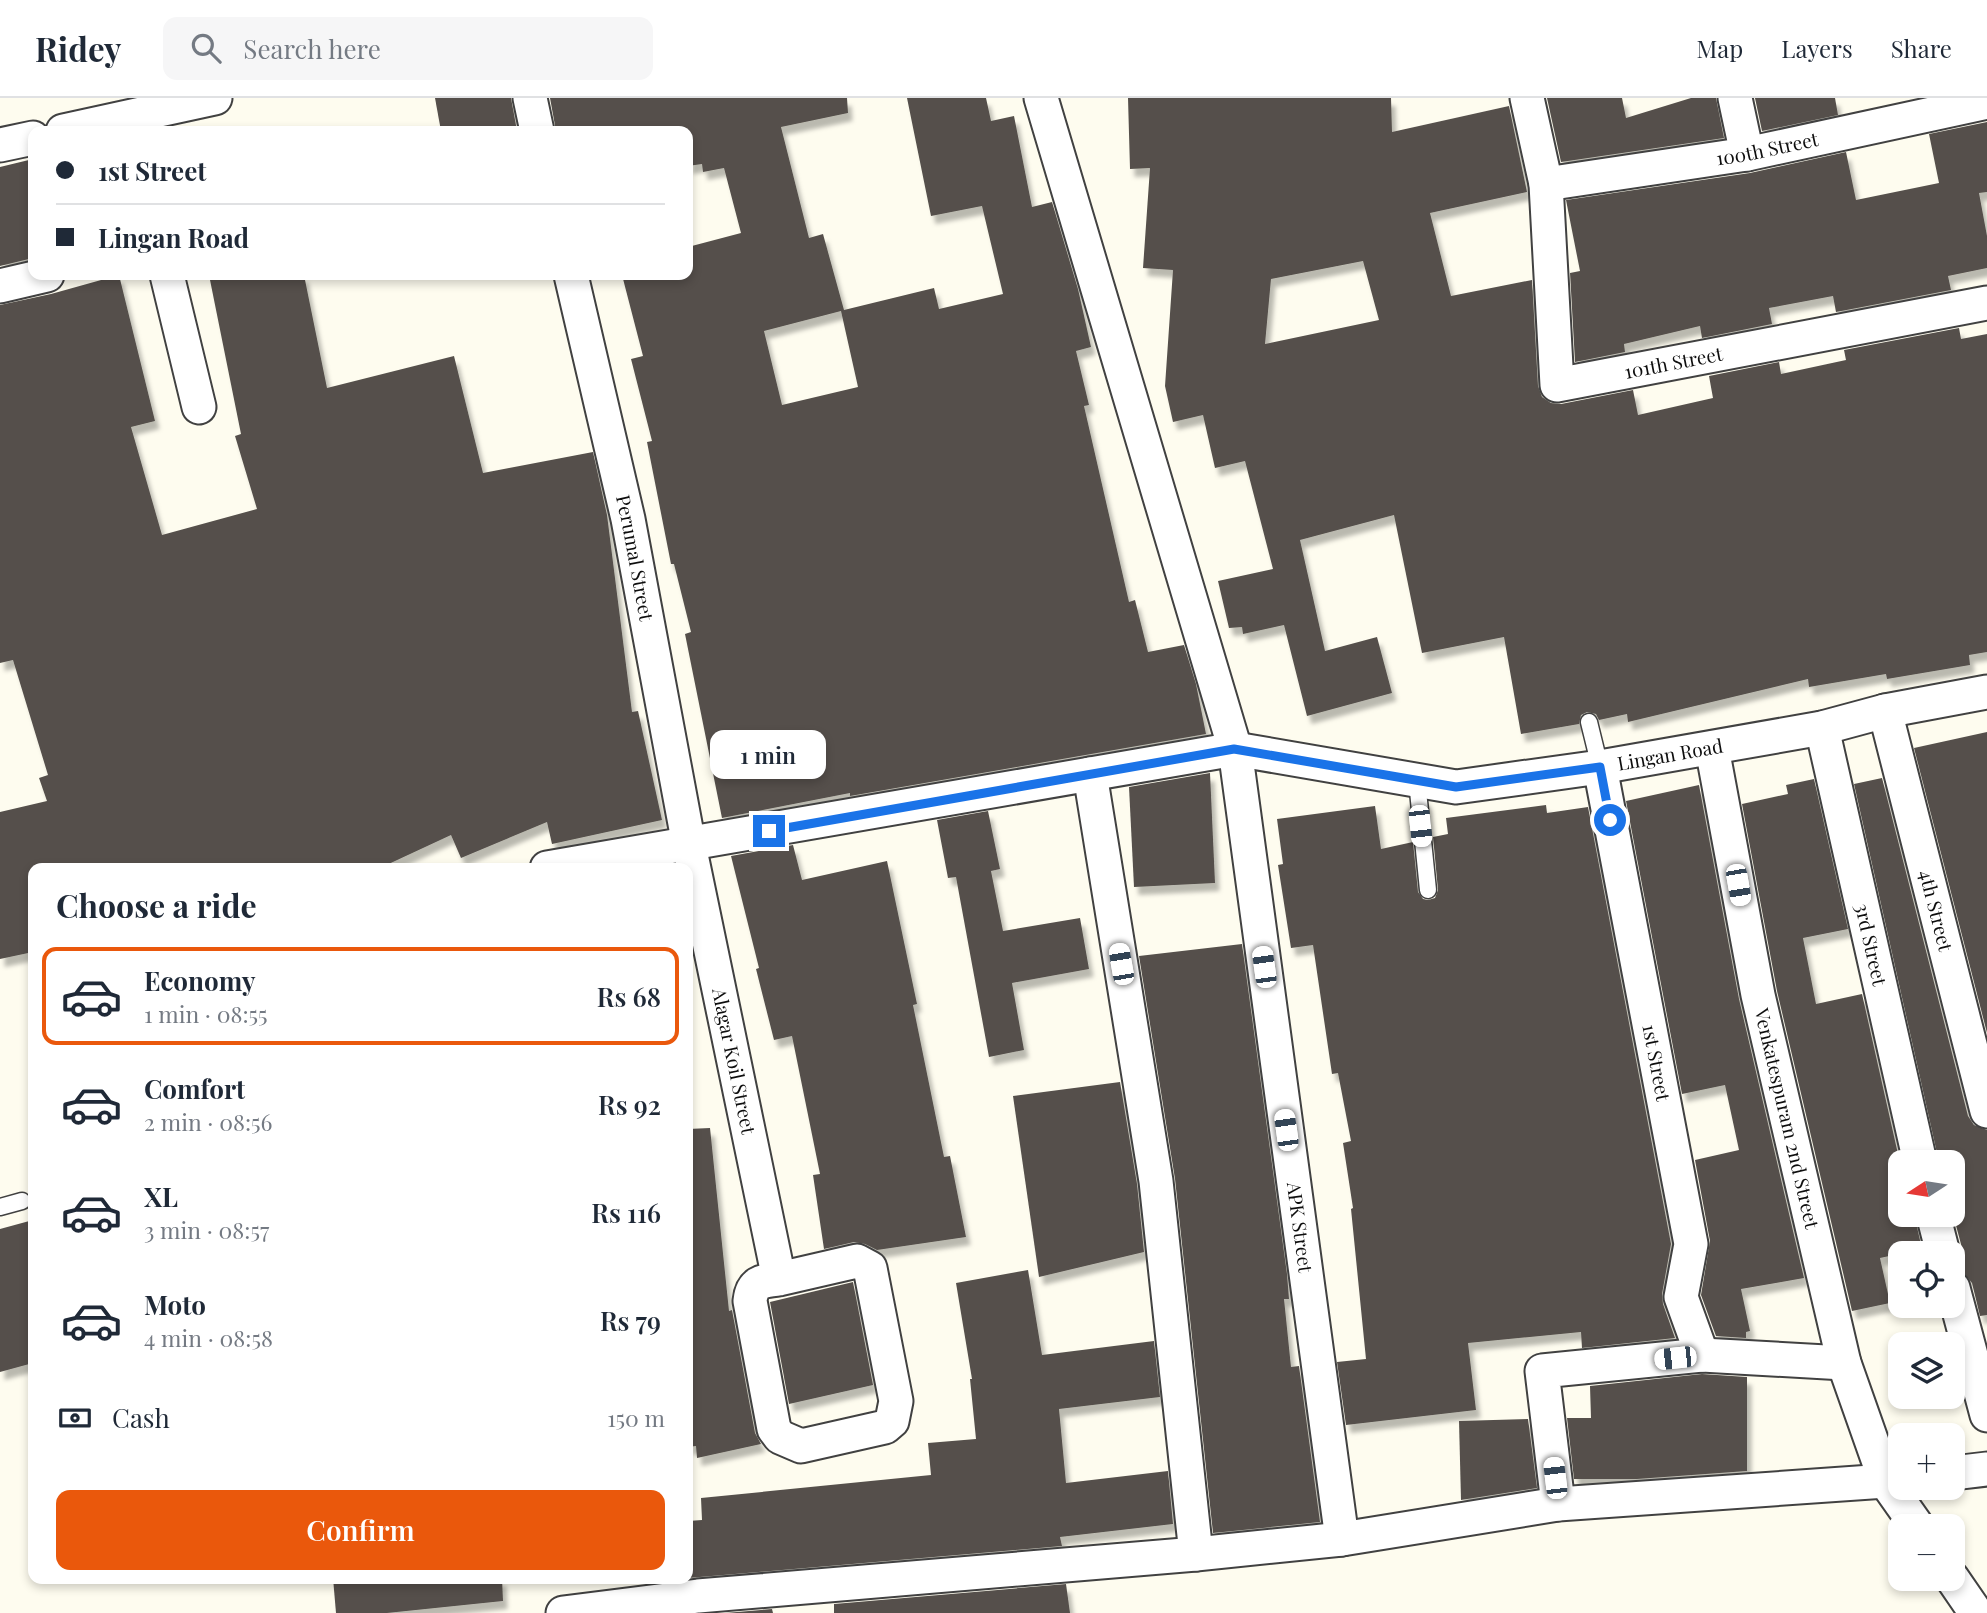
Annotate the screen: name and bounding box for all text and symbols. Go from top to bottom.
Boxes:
search box [163,17,653,80]
text: Ridey [35,26,121,70]
icon: search [187,29,225,67]
text: Search here [243,31,381,66]
text: Map [1697,32,1743,64]
text: Layers [1781,32,1853,64]
text: Share [1891,32,1952,64]
street label: 100th Street [1714,125,1821,170]
text: 1st Street [98,153,206,188]
text: Lingan Road [98,220,249,255]
street label: 101th Street [1622,340,1725,384]
street label: Perumal Street [611,492,661,623]
callout: 1 min [711,730,827,778]
street label: Lingan Road [1615,732,1725,776]
text: 1 min [740,739,796,770]
car [1408,804,1433,848]
route start [1594,804,1626,836]
route end [753,815,785,847]
car [1725,862,1752,908]
street label: 4th Street [1914,867,1960,954]
text: Choose a ride [56,883,257,926]
street label: 3rd Street [1850,901,1894,988]
car [1108,941,1135,987]
car [1251,945,1278,989]
text: Economy [144,963,255,998]
icon: car [60,965,123,1028]
text: Rs 68 [597,979,661,1014]
street label: Alagar Koil Street [707,985,763,1137]
text: 1 min · 08:55 [144,998,268,1029]
street label: Venkatespuram 2nd Street [1749,1005,1826,1231]
street label: 1st Street [1637,1022,1677,1103]
text: Comfort [144,1071,245,1106]
icon: car [60,1073,123,1136]
text: Rs 92 [598,1087,661,1122]
text: 2 min · 08:56 [144,1106,272,1137]
car [1273,1108,1300,1152]
north arrow [1888,1150,1965,1227]
map controls [1888,1150,1965,1591]
text: XL [144,1179,178,1214]
street label: APK Street [1282,1179,1320,1274]
icon: car [60,1181,123,1244]
text: Rs 116 [591,1195,661,1230]
text: 3 min · 08:57 [144,1214,269,1245]
button: locate [1888,1241,1965,1318]
text: Moto [144,1287,206,1322]
icon: car [60,1289,123,1352]
text: Rs 79 [600,1303,661,1338]
text: 4 min · 08:58 [144,1322,273,1353]
button: layers [1888,1332,1965,1409]
car [1654,1345,1697,1371]
icon: cash [56,1399,94,1437]
text: Cash [112,1400,170,1435]
text: 150 m [607,1402,665,1433]
button: + [1888,1423,1965,1500]
car [1543,1456,1568,1500]
button: Confirm [56,1490,665,1570]
button: − [1888,1514,1965,1591]

